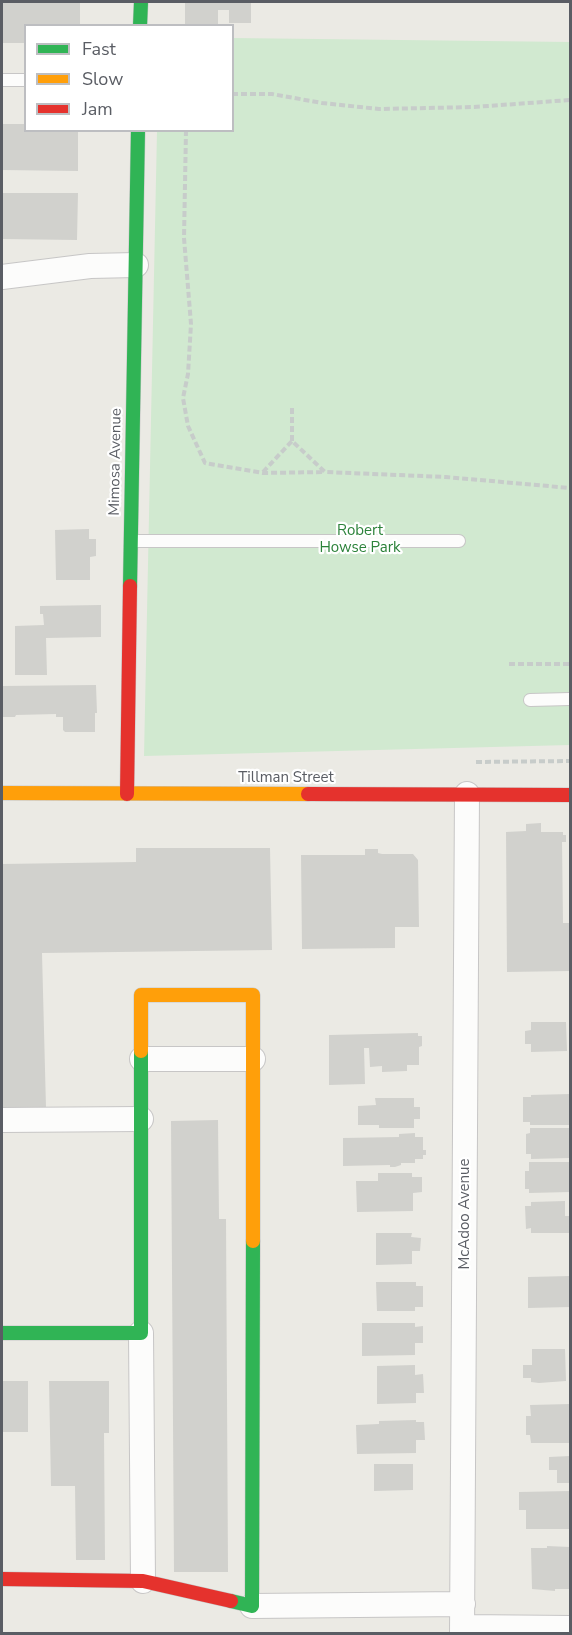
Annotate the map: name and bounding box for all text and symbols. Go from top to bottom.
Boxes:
legend [24,24,234,132]
text: Fast [82,37,116,61]
text: Slow [82,67,123,91]
text: Jam [82,97,113,121]
street label: Mimosa Avenue [106,408,126,516]
park label: Robert Howse Park [319,522,401,557]
street label: Tillman Street [238,769,334,787]
street label: McAdoo Avenue [456,1159,474,1269]

